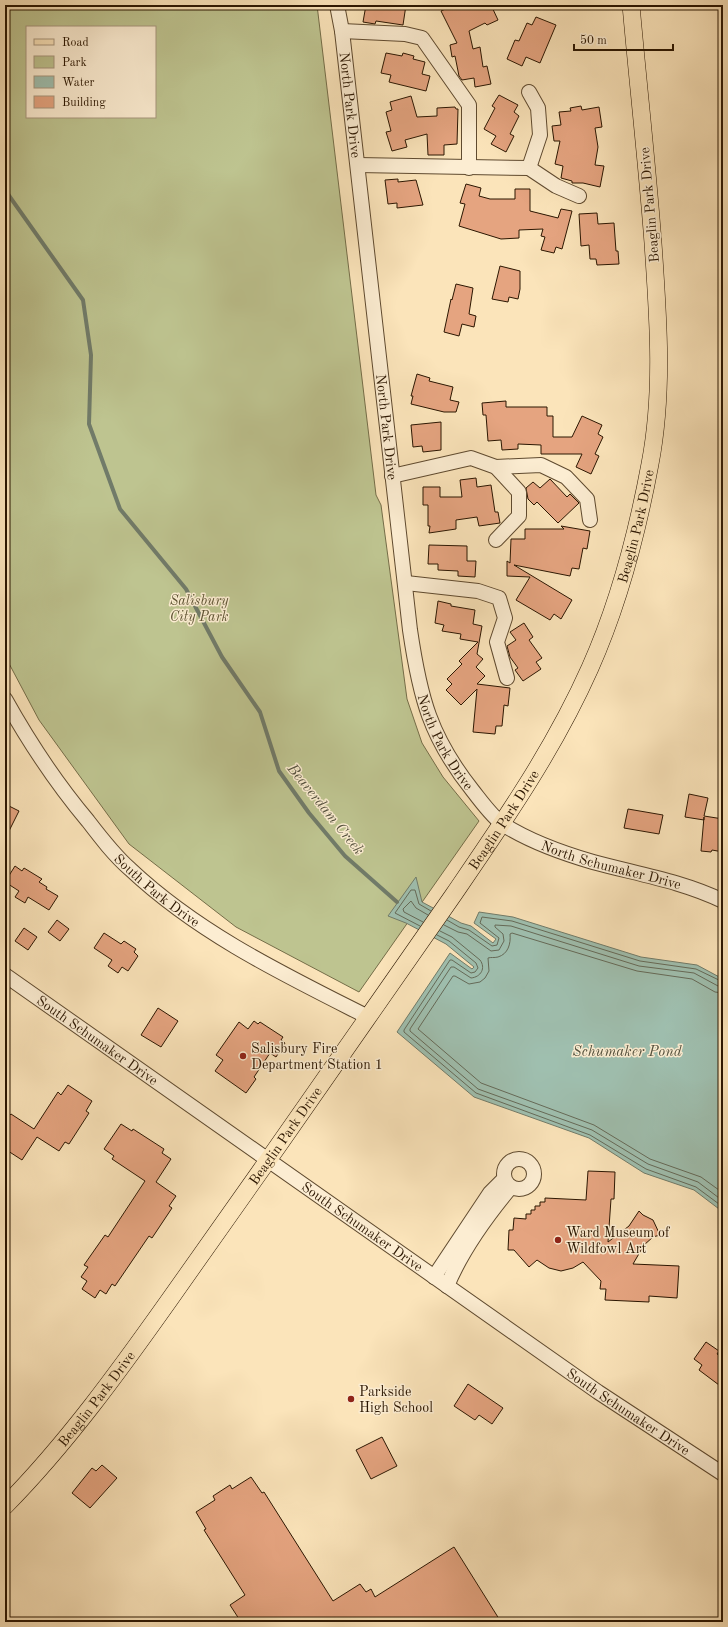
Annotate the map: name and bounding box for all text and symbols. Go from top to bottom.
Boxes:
legend [26,26,156,118]
scale bar [574,26,673,52]
text: 50 m [580,34,607,47]
text: Road [62,37,89,49]
street label: North Park Drive [336,52,362,159]
text: Park [62,57,87,69]
text: Water [62,77,95,89]
text: Building [62,97,106,109]
street label: Beaglin Park Drive [638,147,662,263]
street label: North Park Drive [373,373,399,481]
street label: Beaglin Park Drive [616,469,657,585]
park label: Salisbury City Park [170,594,229,625]
street label: North Park Drive [415,693,475,793]
water label: Beaverdam Creek [283,761,366,858]
street label: Beaglin Park Drive [467,768,542,873]
street label: North Schumaker Drive [539,839,683,892]
street label: South Park Drive [111,852,202,930]
street label: South Schumaker Drive [34,994,160,1088]
place label: Salisbury Fire Department Station 1 [251,1042,383,1072]
water label: Schumaker Pond [572,1045,683,1060]
marker: Salisbury Fire Department Station 1 [238,1051,248,1061]
street label: Beaglin Park Drive [247,1085,325,1188]
street label: South Schumaker Drive [299,1180,425,1275]
place label: Ward Museum of Wildfowl Art [566,1226,671,1256]
marker: Ward Museum of Wildfowl Art [553,1235,563,1245]
street label: Beaglin Park Drive [56,1349,138,1450]
street label: South Schumaker Drive [564,1366,692,1458]
place label: Parkside High School [359,1385,433,1415]
marker: Parkside High School [346,1394,356,1404]

